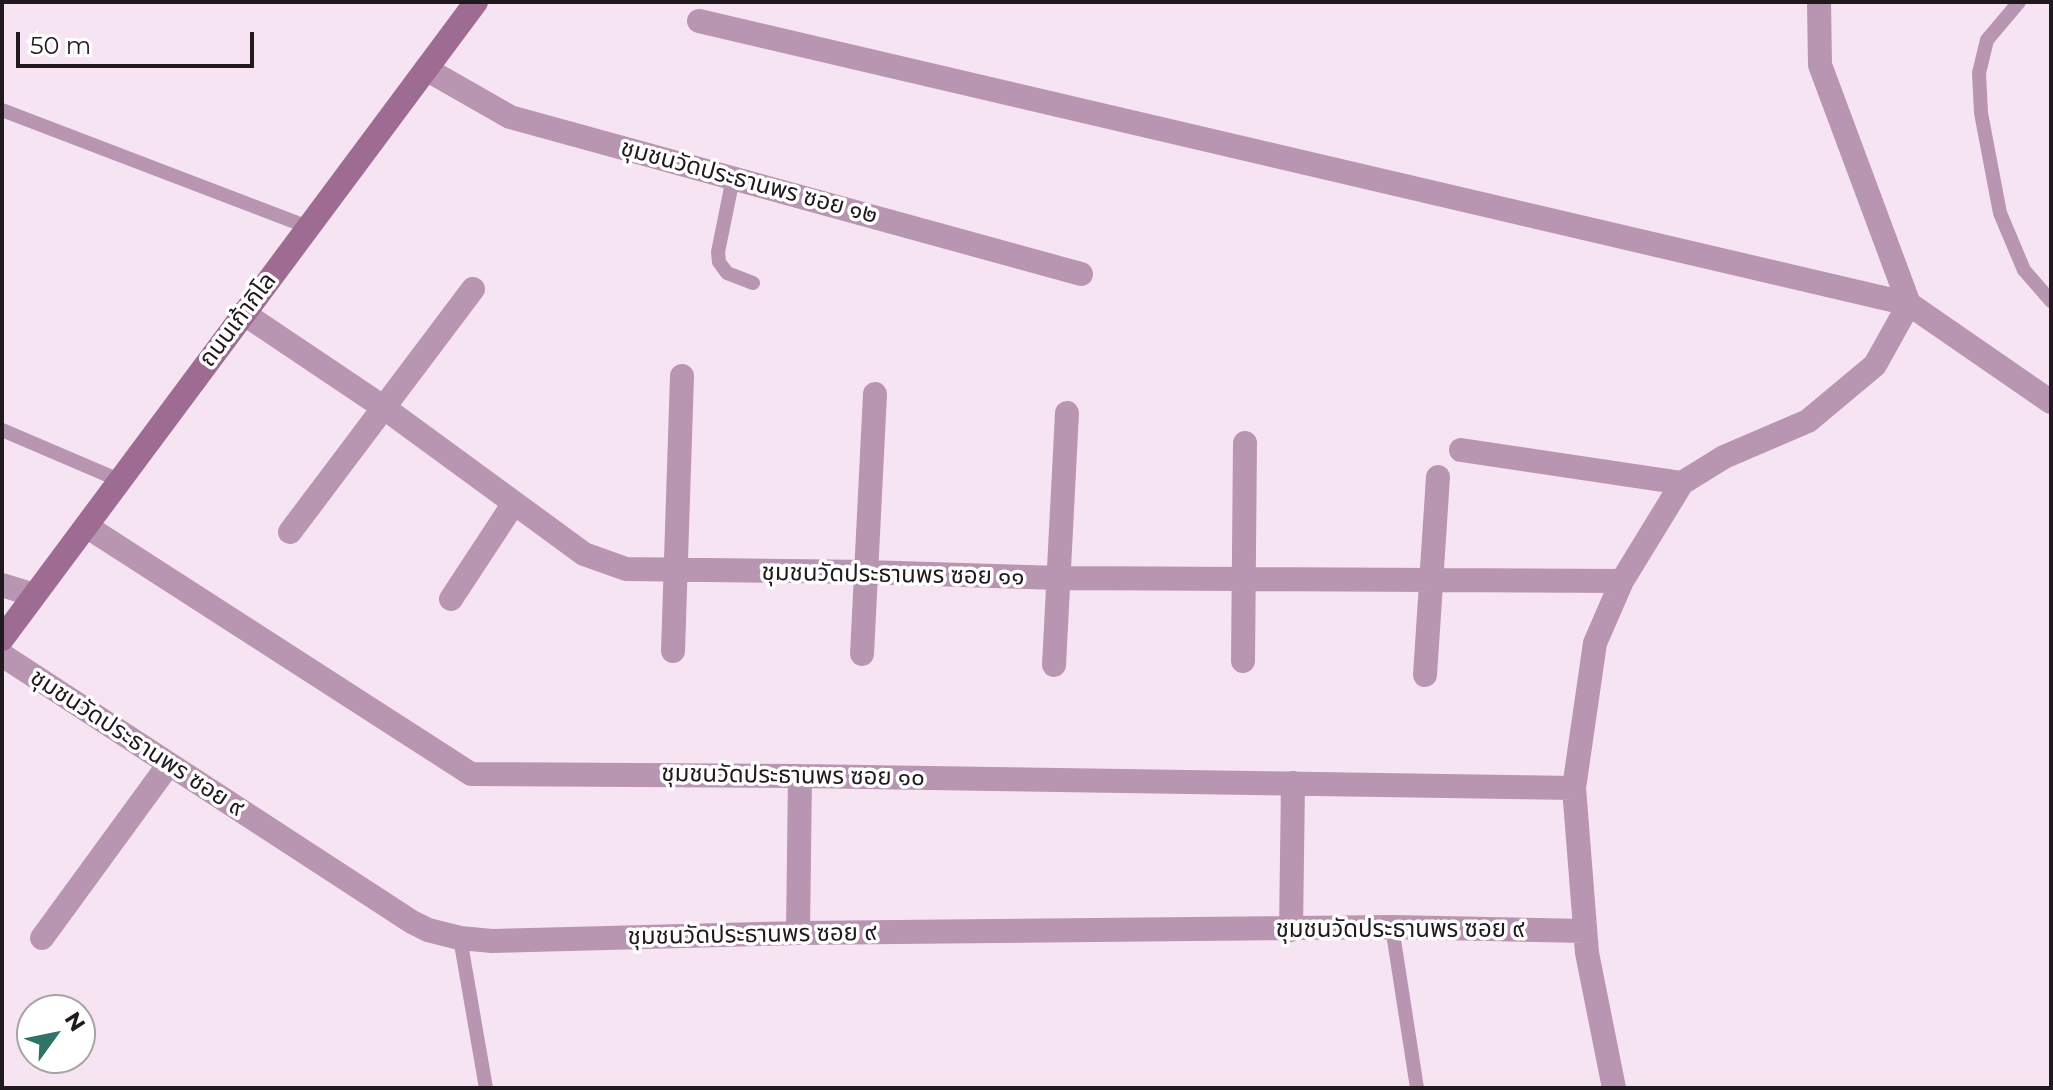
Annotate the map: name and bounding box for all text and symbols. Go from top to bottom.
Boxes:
scale bar [20,16,258,66]
text: 50 m [30,31,91,60]
street label: ชุมชนวัดประธานพร ซอย ๑๒ [618,134,880,230]
street label: ถนนเก้ากิโล [193,267,283,373]
street label: ชุมชนวัดประธานพร ซอย ๑๑ [761,558,1025,592]
street label: ชุมชนวัดประธานพร ซอย ๙ [25,663,249,823]
street label: ชุมชนวัดประธานพร ซอย ๑๐ [661,759,925,793]
street label: ชุมชนวัดประธานพร ซอย ๙ [1276,916,1524,944]
street label: ชุมชนวัดประธานพร ซอย ๙ [627,918,877,952]
north arrow [16,994,96,1074]
text: N [59,1007,91,1037]

